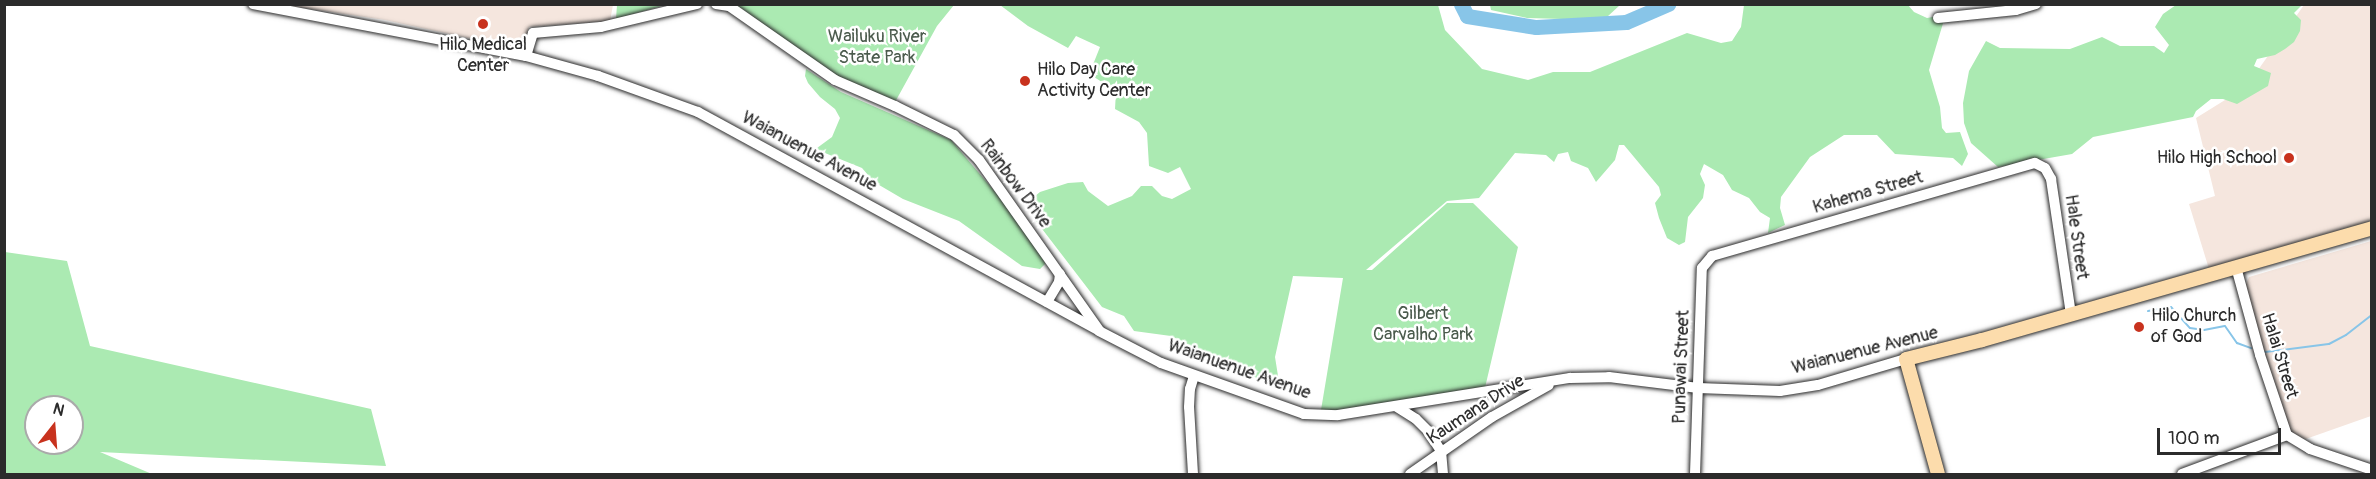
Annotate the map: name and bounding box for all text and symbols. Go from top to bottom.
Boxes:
marker: Hilo Medical Center [474,15,492,33]
park label: Wailuku River State Park [828,27,926,70]
place label: Hilo Medical Center [439,35,527,78]
place label: Hilo Day Care Activity Center [1037,60,1151,103]
marker: Hilo Day Care Activity Center [1018,74,1032,88]
street label: Waianuenue Avenue [738,107,880,197]
street label: Rainbow Drive [975,136,1055,232]
place label: Hilo High School [2157,147,2277,169]
marker: Hilo High School [2282,151,2296,165]
street label: Kahema Street [1811,167,1925,219]
street label: Hale Street [2059,193,2093,281]
park label: Gilbert Carvalho Park [1373,304,1473,346]
place label: Hilo Church of God [2151,306,2236,348]
street label: Punawai Street [1669,310,1695,424]
street label: Halai Street [2256,311,2302,401]
marker: Hilo Church of God [2132,320,2146,334]
street label: Waianuenue Avenue [1790,322,1940,380]
street label: Waianuenue Avenue [1165,335,1313,405]
street label: Kaumana Drive [1423,370,1529,450]
north arrow [24,395,84,455]
text: N [51,399,67,421]
scale bar [2160,416,2284,454]
text: 100 m [2168,427,2220,450]

